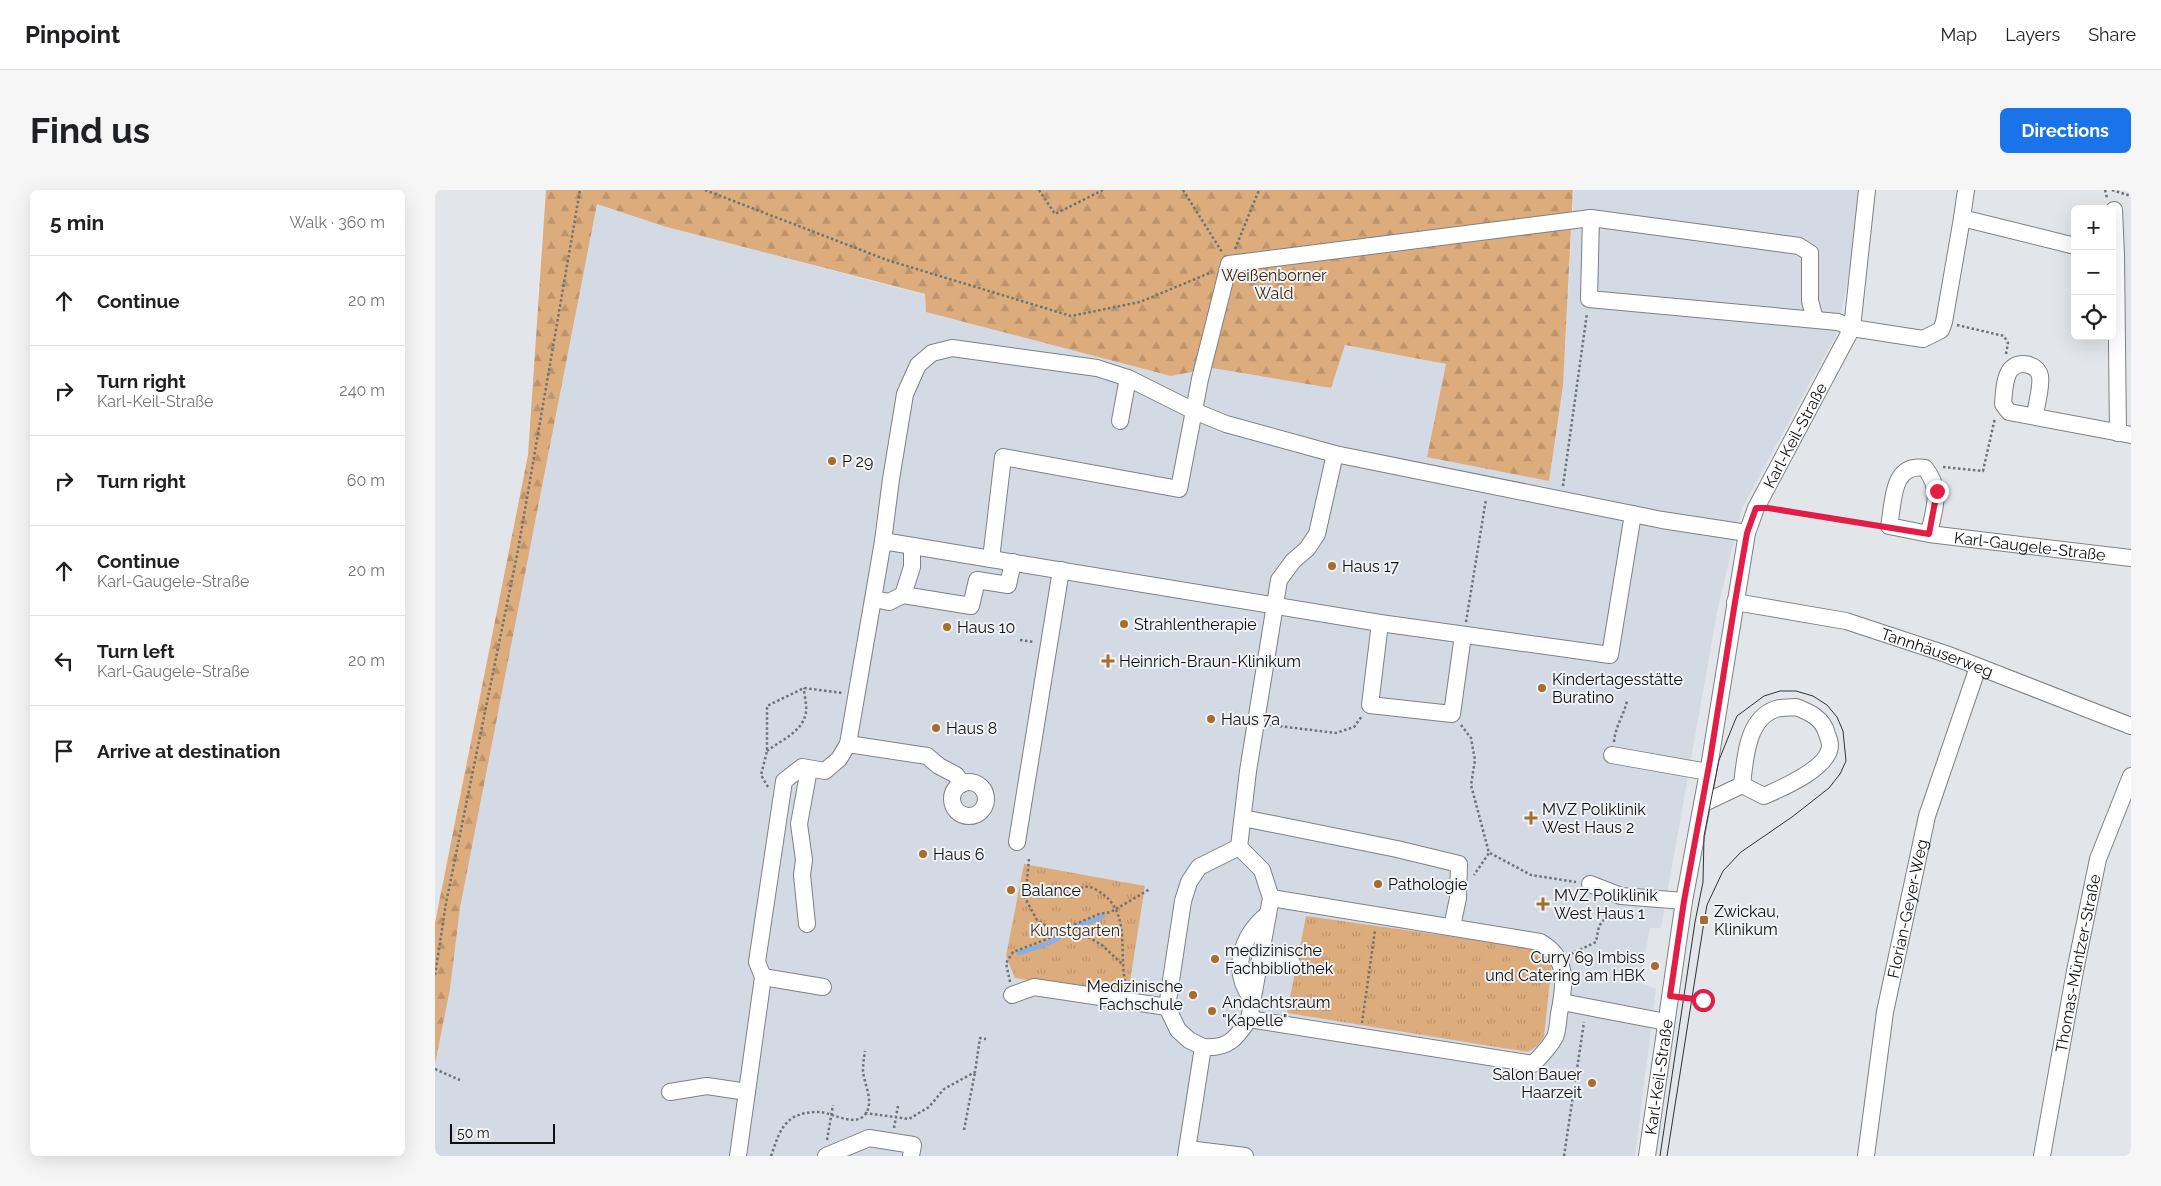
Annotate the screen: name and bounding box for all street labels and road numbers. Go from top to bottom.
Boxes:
street label: Karl-Keil-Straße [1759,379,1831,491]
street label: Karl-Gaugele-Straße [1953,528,2107,564]
street label: Tannhäuserweg [1879,624,1996,681]
street label: Florian-Geyer-Weg [1883,837,1931,980]
street label: Thomas-Müntzer-Straße [2051,872,2104,1054]
street label: Karl-Keil-Straße [1641,1018,1676,1136]

